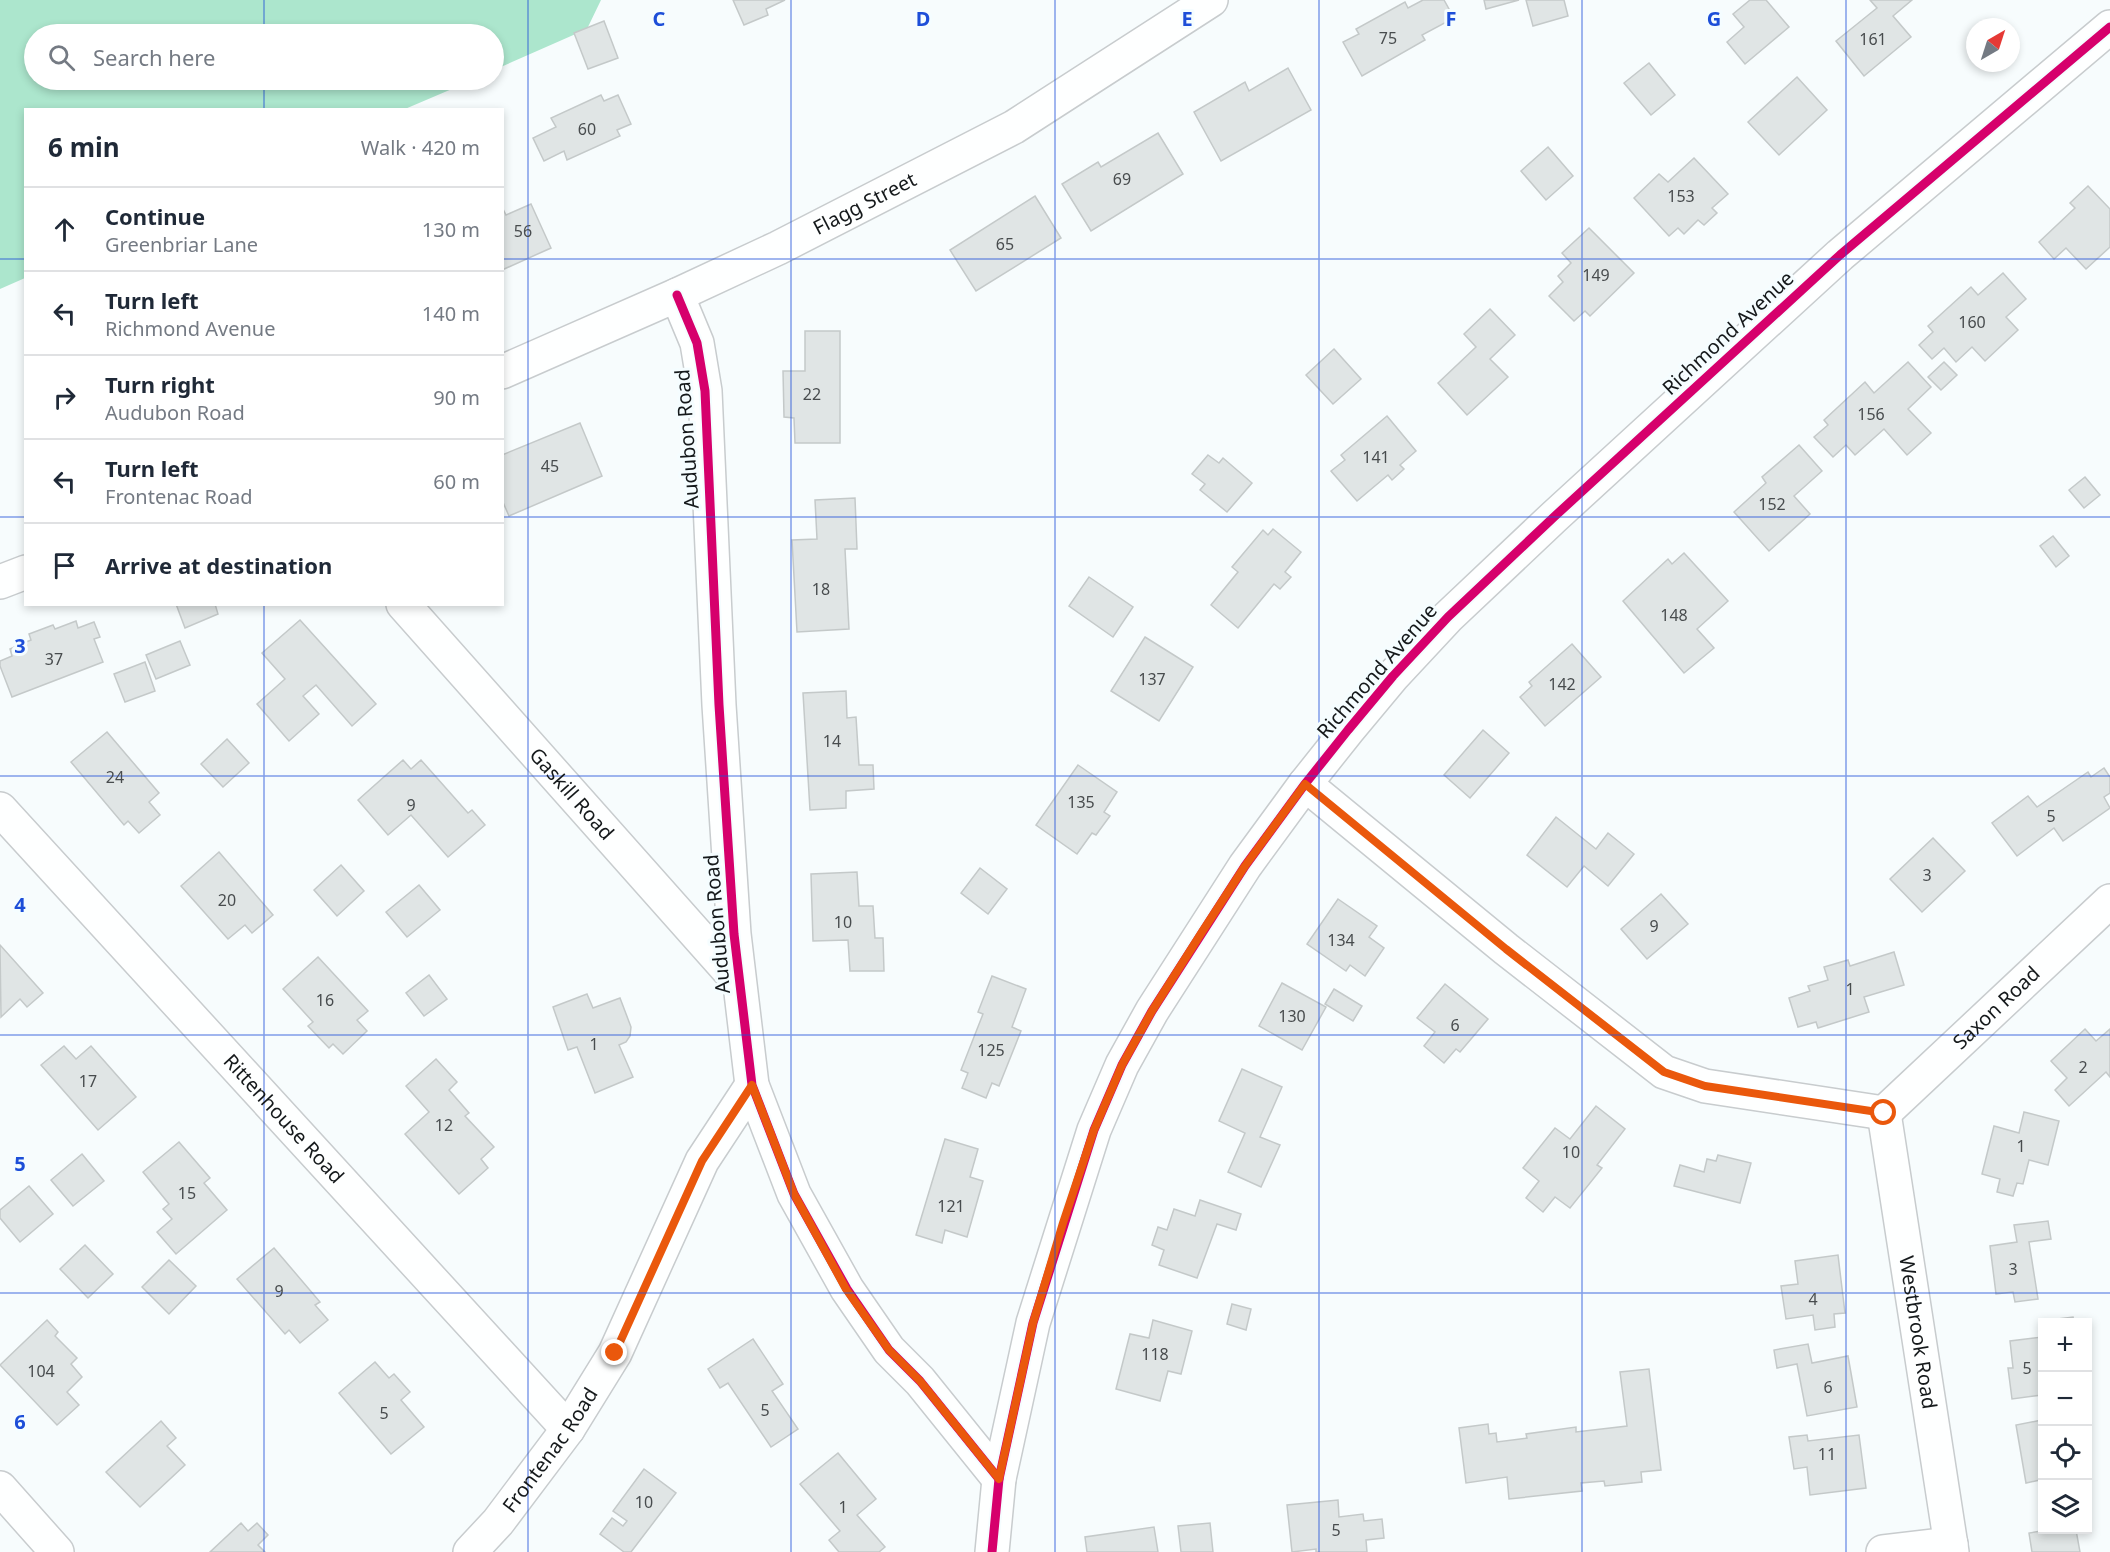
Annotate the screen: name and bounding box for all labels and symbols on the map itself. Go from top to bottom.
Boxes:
text: C [653,5,666,32]
text: D [916,5,930,32]
text: E [1181,5,1193,32]
text: F [1446,5,1456,32]
text: G [1707,5,1721,32]
north arrow [1966,18,2020,72]
house number: 75 [1379,27,1397,49]
house number: 161 [1859,28,1887,50]
house number: 60 [578,118,596,140]
street label: Flagg Street [808,165,921,241]
house number: 69 [1113,168,1131,190]
house number: 153 [1667,185,1695,207]
house number: 56 [514,220,532,242]
house number: 65 [996,233,1014,255]
house number: 149 [1582,264,1610,286]
street label: Richmond Avenue [1656,265,1799,401]
house number: 160 [1958,311,1986,333]
street label: Audubon Road [668,368,705,510]
house number: 22 [803,383,821,405]
house number: 156 [1857,403,1885,425]
house number: 141 [1362,446,1390,468]
house number: 45 [541,455,559,477]
house number: 152 [1758,493,1786,515]
house number: 18 [812,578,830,600]
street label: Richmond Avenue [1311,597,1443,744]
house number: 148 [1660,604,1688,626]
text: 3 [14,632,26,659]
house number: 37 [45,648,63,670]
house number: 137 [1138,668,1166,690]
house number: 142 [1548,673,1576,695]
house number: 14 [823,730,841,752]
street label: Gaskill Road [524,742,620,845]
house number: 24 [106,766,124,788]
house number: 135 [1067,791,1095,813]
house number: 9 [406,794,416,816]
house number: 5 [2046,805,2056,827]
street label: Audubon Road [697,853,736,995]
house number: 3 [1922,864,1932,886]
house number: 20 [218,889,236,911]
text: 4 [14,891,26,918]
house number: 10 [834,911,852,933]
house number: 9 [1649,915,1659,937]
house number: 134 [1327,929,1355,951]
street label: Saxon Road [1947,960,2045,1055]
house number: 1 [1845,978,1855,1000]
house number: 16 [316,989,334,1011]
house number: 130 [1278,1005,1306,1027]
house number: 6 [1450,1014,1460,1036]
house number: 1 [589,1033,599,1055]
house number: 125 [977,1039,1005,1061]
street label: Rittenhouse Road [218,1048,350,1189]
house number: 2 [2078,1056,2088,1078]
house number: 17 [79,1070,97,1092]
route start [1870,1099,1896,1125]
house number: 12 [435,1114,453,1136]
house number: 1 [2016,1135,2026,1157]
house number: 10 [1562,1141,1580,1163]
text: 5 [14,1150,26,1177]
house number: 15 [178,1182,196,1204]
house number: 121 [937,1195,965,1217]
street label: Westbrook Road [1893,1254,1944,1411]
house number: 3 [2008,1258,2018,1280]
house number: 9 [274,1280,284,1302]
house number: 4 [1808,1288,1818,1310]
route end [601,1339,627,1365]
house number: 118 [1141,1343,1169,1365]
house number: 5 [2022,1357,2032,1379]
house number: 104 [27,1360,55,1382]
house number: 6 [1823,1376,1833,1398]
street label: Frontenac Road [496,1382,603,1518]
house number: 5 [760,1399,770,1421]
house number: 5 [379,1402,389,1424]
text: 6 [14,1408,26,1435]
house number: 11 [1818,1443,1836,1465]
house number: 10 [635,1491,653,1513]
house number: 1 [838,1496,848,1518]
house number: 5 [1331,1519,1341,1541]

